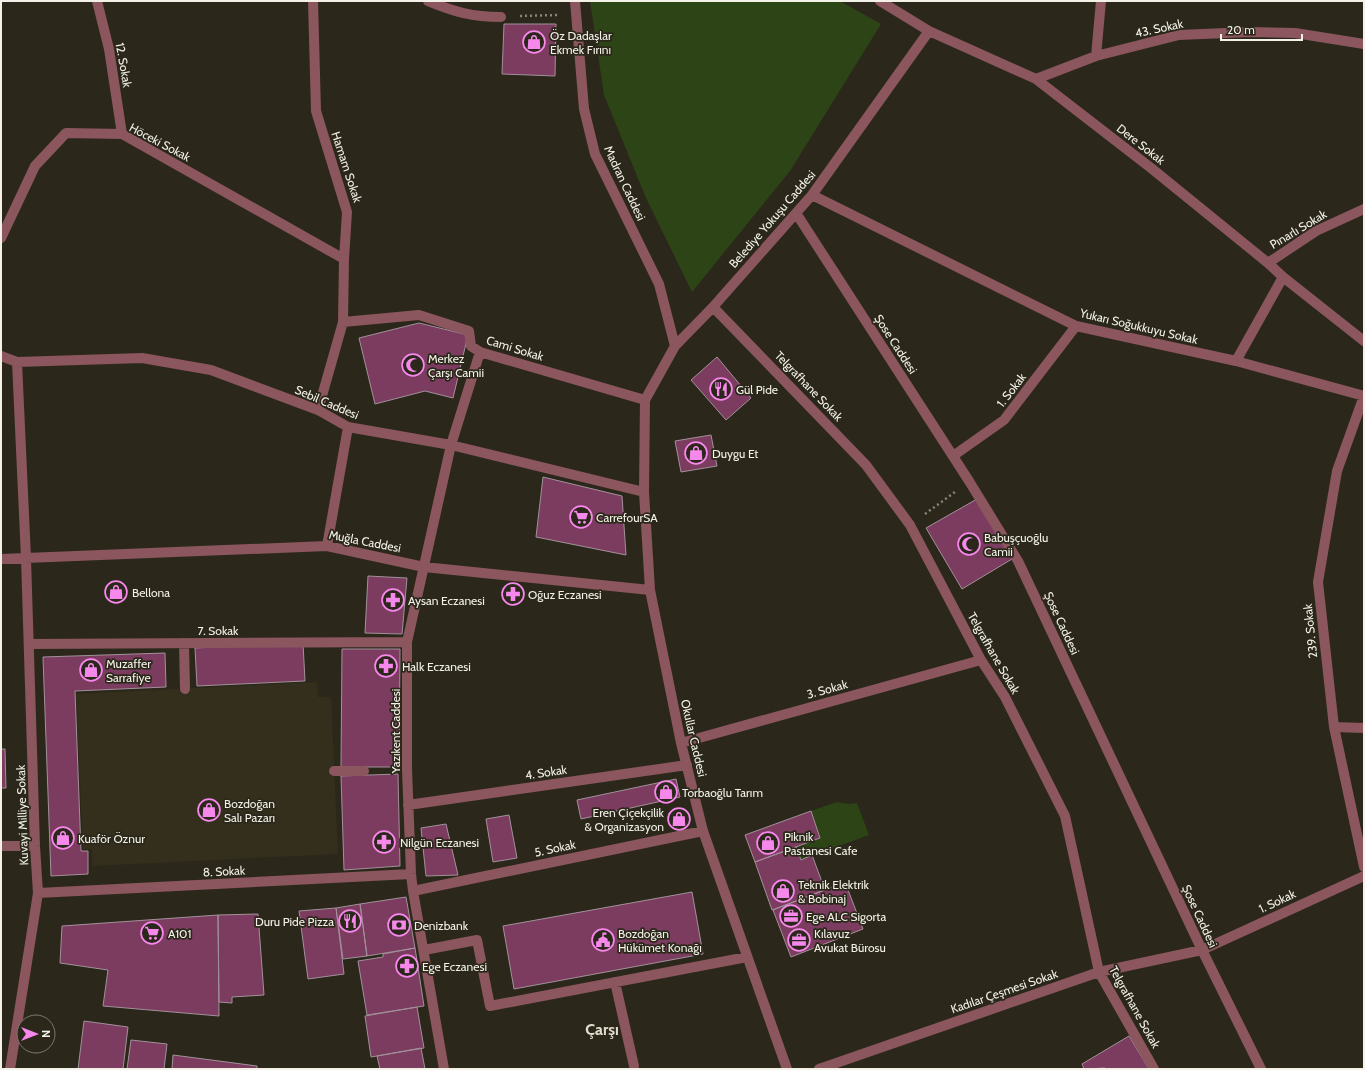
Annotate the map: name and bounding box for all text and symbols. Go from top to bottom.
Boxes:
street label: 43. Sokak [1134,15,1185,40]
scale bar [1221,16,1302,42]
text: 20 m [1227,22,1255,37]
place label: Öz Dadaşlar Ekmek Fırını [550,28,612,57]
shop icon: Öz Dadaşlar Ekmek Fırını [521,29,547,55]
street label: 12. Sokak [113,41,135,89]
street label: Höceki Sokak [127,120,194,165]
street label: Dere Sokak [1114,120,1169,168]
street label: Hamam Sokak [328,130,366,205]
street label: Madran Caddesi [601,143,649,223]
street label: Belediye Yokuşu Caddesi [726,167,818,271]
street label: Pınarlı Sokak [1267,206,1330,252]
street label: Yukarı Soğukkuyu Sokak [1078,305,1200,347]
street label: Şose Caddesi [871,312,921,376]
street label: Cami Sokak [485,332,546,364]
street label: Telgrafhane Sokak [772,348,847,425]
place label: Merkez Çarşı Camii [428,351,484,380]
mosque icon: Merkez Çarşı Camii [400,352,426,378]
street label: 1. Sokak [993,369,1029,410]
restaurant icon: Gül Pide [708,376,734,402]
street label: Sebil Caddesi [293,382,361,422]
place label: Gül Pide [736,382,778,397]
shop icon: Duygu Et [683,440,709,466]
place label: Duygu Et [712,446,758,461]
supermarket icon: CarrefourSA [568,504,594,530]
place label: CarrefourSA [596,510,658,525]
street label: Muğla Caddesi [328,527,402,555]
place label: Babuşçuoğlu Camii [984,530,1048,559]
mosque icon: Babuşçuoğlu Camii [956,531,982,557]
shop icon: Bellona [103,579,129,605]
pharmacy icon: Oğuz Eczanesi [500,581,526,607]
place label: Bellona [132,585,170,600]
pharmacy icon: Aysan Eczanesi [380,587,406,613]
place label: Oğuz Eczanesi [528,587,602,602]
street label: Şose Caddesi [1041,589,1083,657]
place label: Aysan Eczanesi [408,593,485,608]
street label: 239. Sokak [1300,602,1320,659]
street label: Telgrafhane Sokak [965,610,1024,697]
street label: 7. Sokak [198,623,239,638]
pharmacy icon: Halk Eczanesi [373,653,399,679]
place label: Muzaffer Sarrafiye [106,656,151,685]
shop icon: Muzaffer Sarrafiye [78,657,104,683]
place label: Halk Eczanesi [402,659,471,674]
street label: 3. Sokak [805,676,850,702]
street label: Yazıkent Caddesi [388,689,403,774]
street label: Okullar Caddesi [678,698,710,778]
street label: 4. Sokak [524,762,568,782]
street label: Kuvayi Milliye Sokak [13,764,31,866]
shop icon: Torbaoğlu Tarım [653,779,679,805]
place label: Torbaoğlu Tarım [682,785,763,800]
place label: Bozdoğan Salı Pazarı [224,796,275,825]
shop icon: Bozdoğan Salı Pazarı [196,797,222,823]
place label: Eren Çiçekçilik & Organizasyon [584,805,665,834]
shop icon: Eren Çiçekçilik & Organizasyon [666,806,692,832]
shop icon: Kuaför Öznur [50,825,76,851]
pharmacy icon: Nilgün Eczanesi [371,829,397,855]
place label: Piknik Pastanesi Cafe [784,829,857,858]
shop icon: Piknik Pastanesi Cafe [755,830,781,856]
place label: Kuaför Öznur [78,831,145,846]
place label: Nilgün Eczanesi [400,835,479,850]
street label: 5. Sokak [533,836,578,860]
street label: 8. Sokak [202,862,246,880]
place label: Teknik Elektrik & Bobinaj [798,877,870,906]
shop icon: Teknik Elektrik & Bobinaj [770,878,796,904]
street label: Şose Caddesi [1179,882,1221,950]
street label: 1. Sokak [1256,886,1298,916]
office icon: Ege ALC Sigorta [778,903,804,929]
restaurant icon: Duru Pide Pizza [337,908,363,934]
place label: Ege ALC Sigorta [806,909,886,924]
bank icon: Denizbank [386,912,412,938]
place label: Duru Pide Pizza [255,914,334,929]
place label: Denizbank [414,918,469,933]
supermarket icon: A101 [139,920,165,946]
place label: A101 [168,926,191,941]
place label: Bozdoğan Hükümet Konağı [618,926,702,955]
place label: Kılavuz Avukat Bürosu [814,926,886,955]
public building icon: Bozdoğan Hükümet Konağı [590,927,616,953]
office icon: Kılavuz Avukat Bürosu [786,927,812,953]
pharmacy icon: Ege Eczanesi [394,953,420,979]
place label: Ege Eczanesi [422,959,487,974]
street label: Telgrafhane Sokak [1106,963,1164,1051]
street label: Kadılar Çeşmesi Sokak [949,965,1060,1016]
north arrow [16,1014,56,1054]
district label: Çarşı [585,1020,619,1039]
text: N [39,1030,53,1038]

